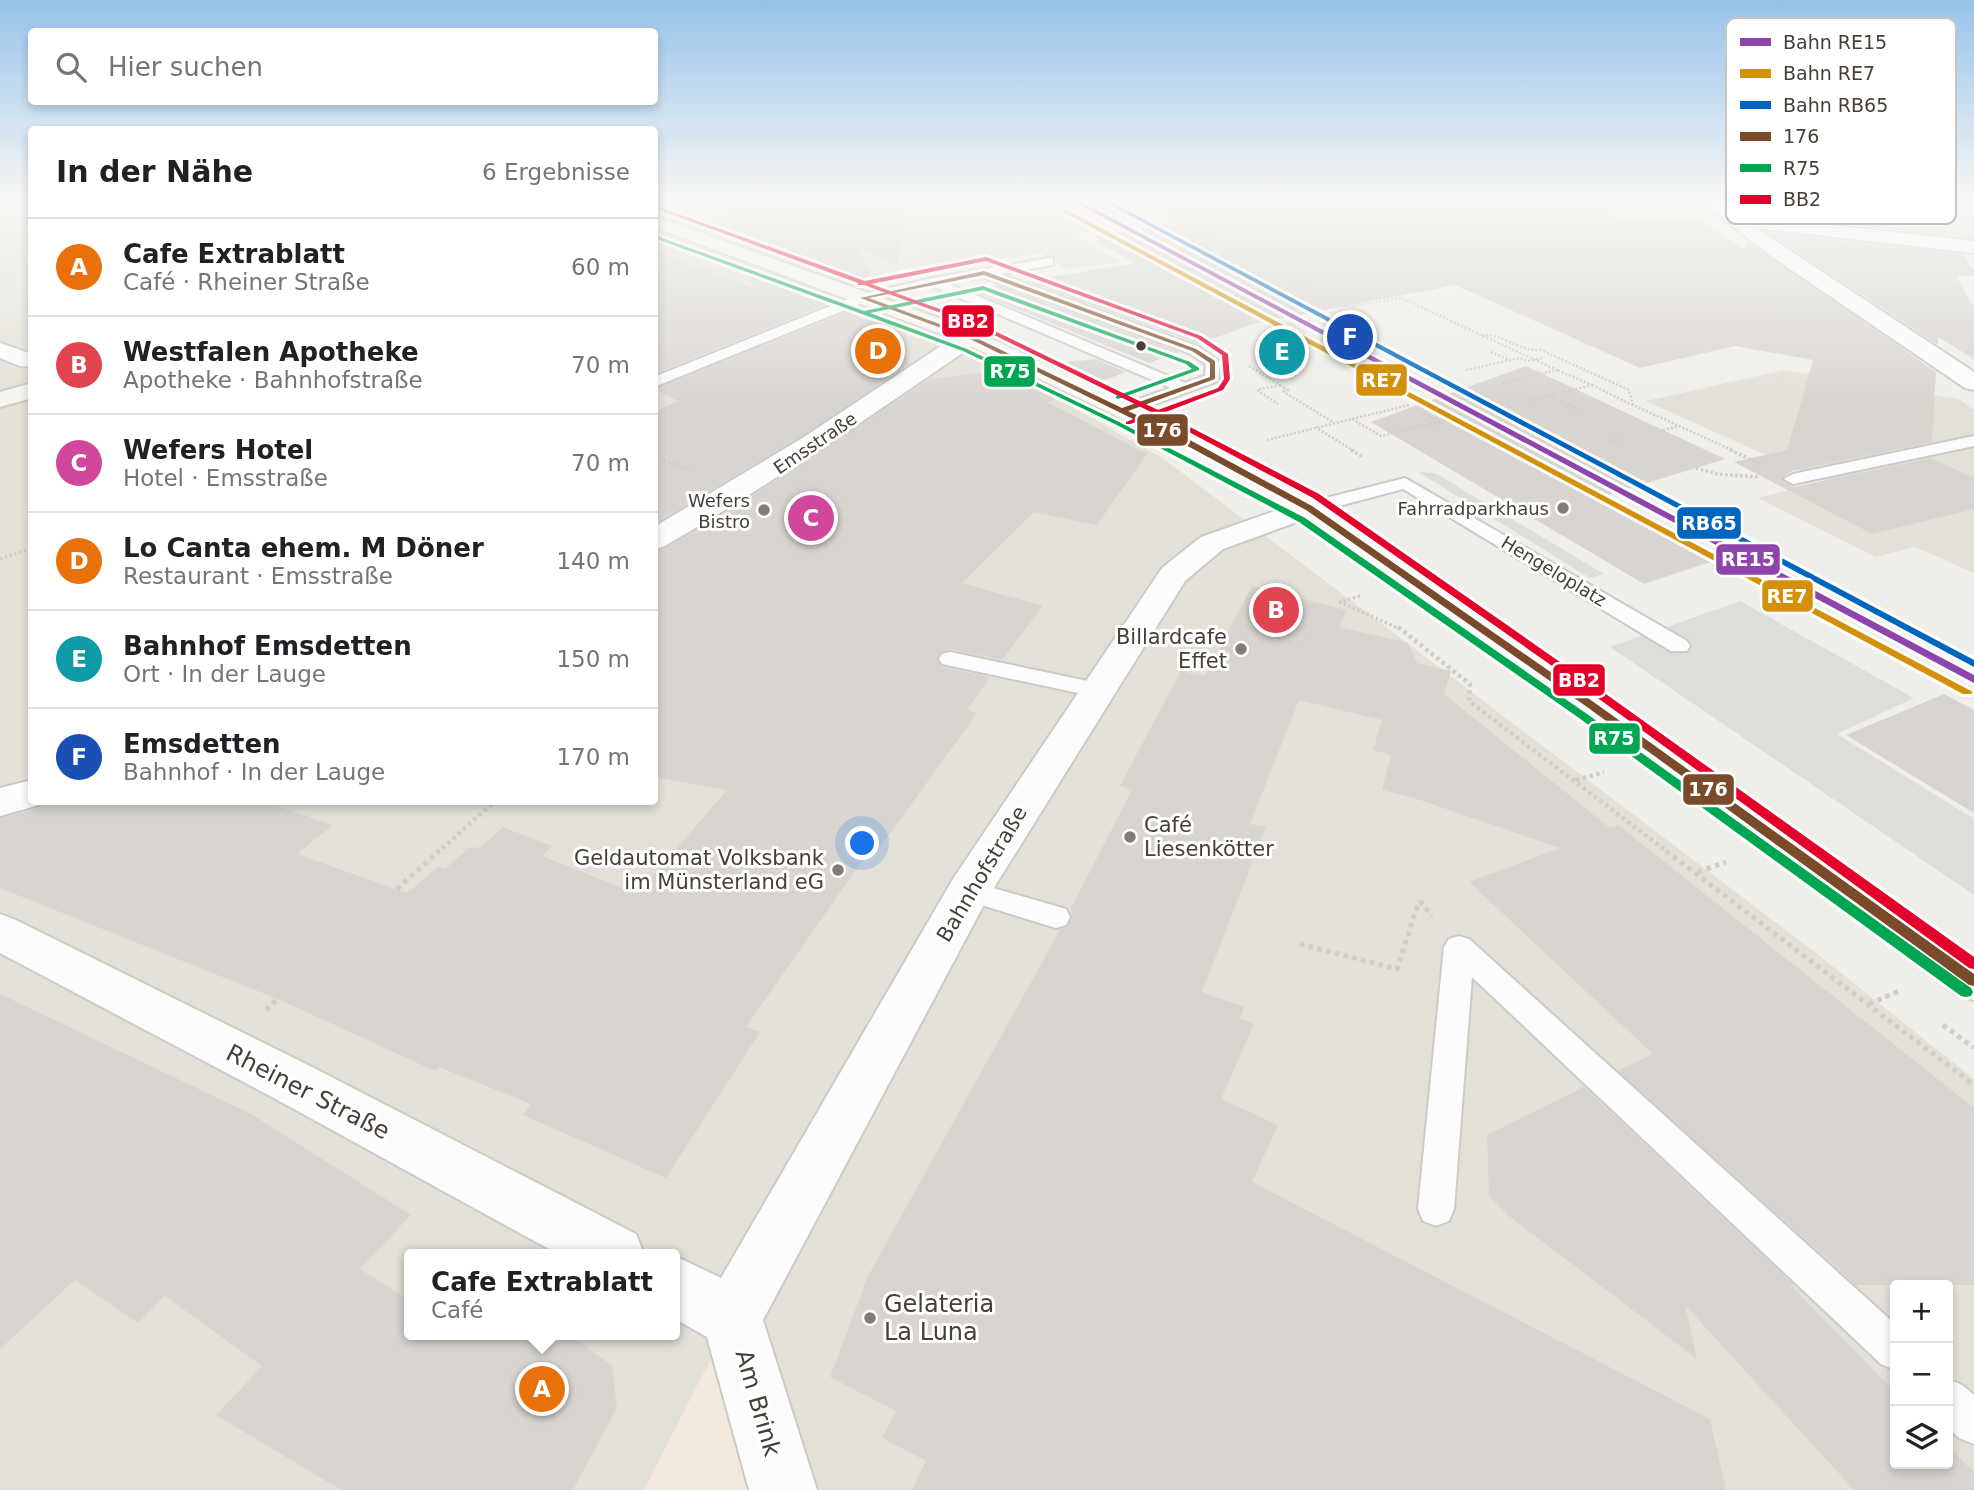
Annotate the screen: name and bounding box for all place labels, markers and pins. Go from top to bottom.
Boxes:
pin: F [1327,311,1373,363]
pin: D [855,325,901,377]
pin: E [1259,326,1305,378]
unlabelled marker [1134,339,1148,353]
place label: Wefers Bistro [688,490,750,532]
pin: C [788,492,834,544]
place label: Fahrradparkhaus [1397,498,1549,519]
marker: Fahrradparkhaus [1555,500,1571,516]
marker: Wefers Bistro [756,502,772,518]
pin: B [1253,584,1299,636]
place label: Billardcafe Effet [1116,625,1227,673]
marker: Billardcafe Effet [1233,641,1249,657]
place label: Café Liesenkötter [1144,813,1274,861]
marker: Café Liesenkötter [1122,829,1138,845]
place label: Geldautomat Volksbank im Münsterland eG [574,846,825,894]
marker: Geldautomat Volksbank im Münsterland eG [830,862,846,878]
place label: Gelateria La Luna [884,1290,994,1346]
marker: Gelateria La Luna [862,1310,878,1326]
pin: A [519,1363,565,1415]

